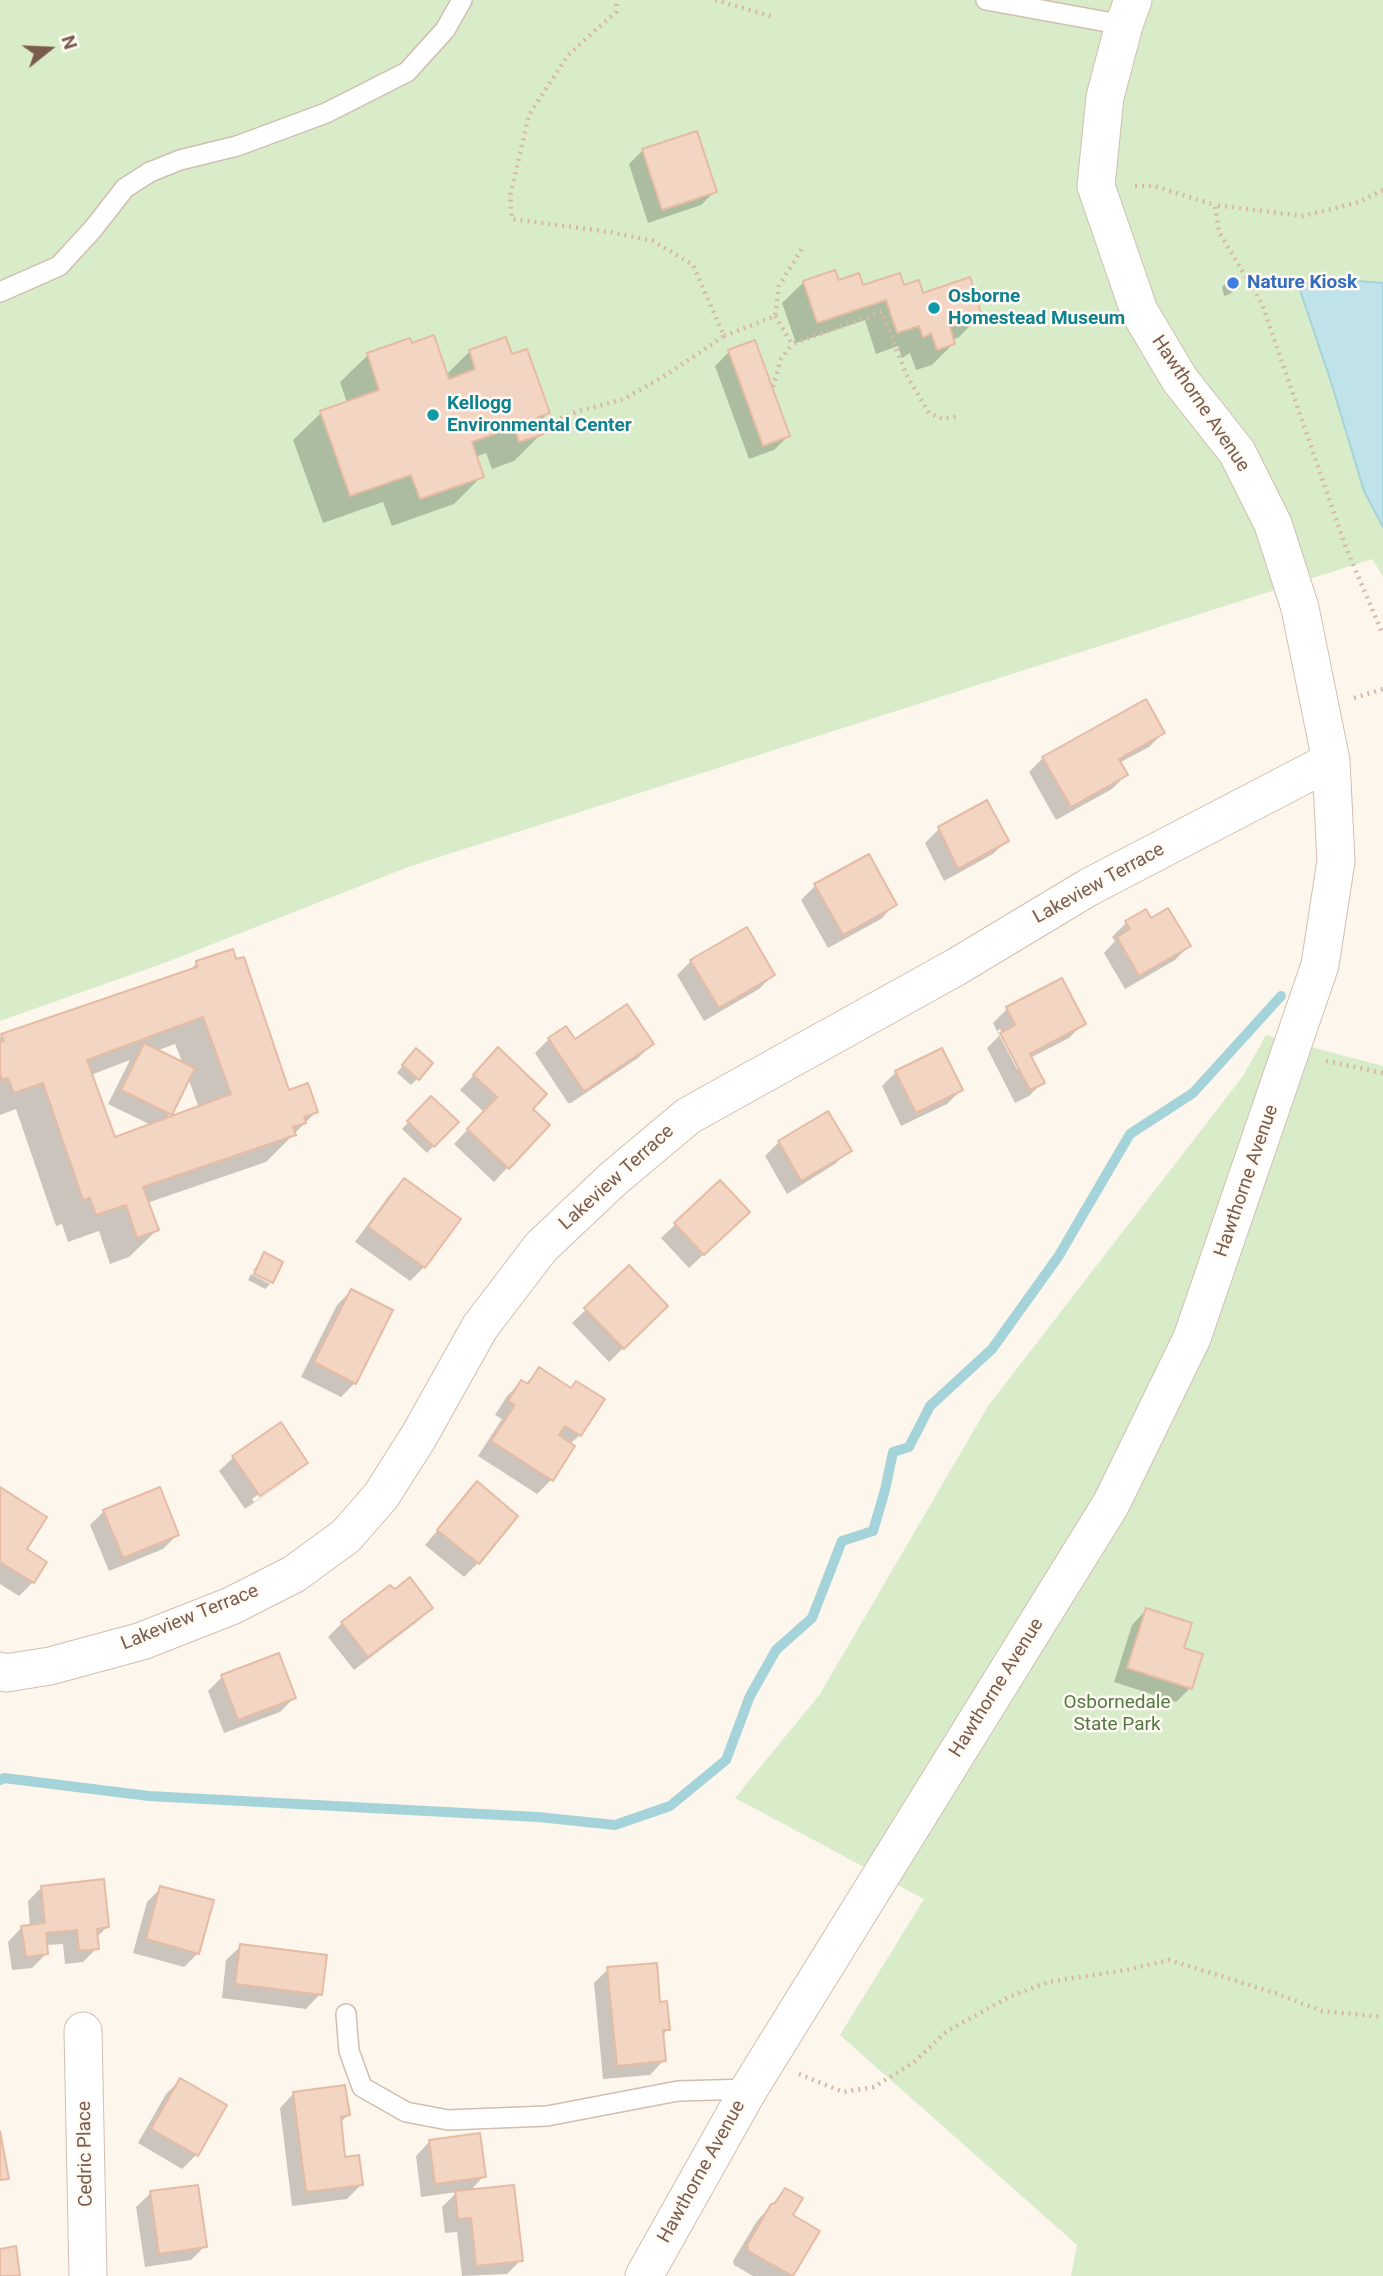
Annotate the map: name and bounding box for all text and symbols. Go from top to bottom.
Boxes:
north arrow [14,14,84,84]
text: N [56,32,82,52]
place label: Nature Kiosk [1247,272,1357,294]
marker: Nature Kiosk [1225,275,1241,291]
place label: Osborne Homestead Museum [948,286,1125,330]
marker: Osborne Homestead Museum [926,300,942,316]
street label: Hawthorne Avenue [1146,331,1254,477]
place label: Kellogg Environmental Center [447,393,632,437]
marker: Kellogg Environmental Center [425,407,441,423]
street label: Lakeview Terrace [1030,839,1168,929]
street label: Hawthorne Avenue [1210,1102,1284,1260]
street label: Lakeview Terrace [555,1121,679,1235]
street label: Lakeview Terrace [118,1580,262,1656]
street label: Hawthorne Avenue [945,1614,1049,1762]
park label: Osbornedale State Park [1063,1692,1171,1736]
street label: Hawthorne Avenue [653,2097,751,2247]
street label: Cedric Place [74,2101,98,2207]

